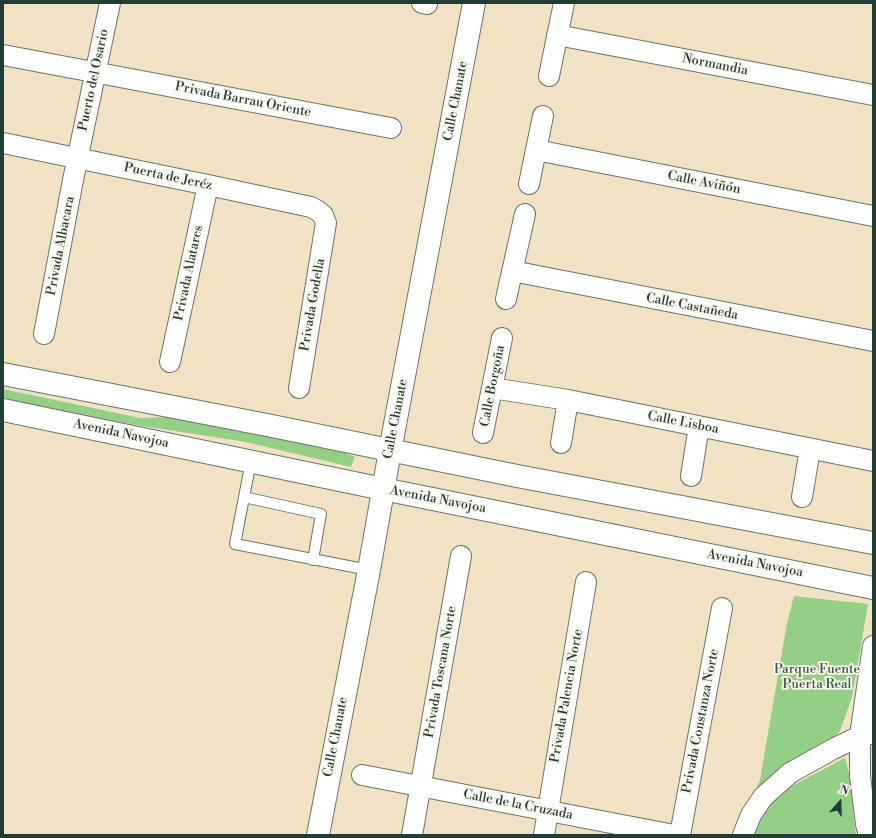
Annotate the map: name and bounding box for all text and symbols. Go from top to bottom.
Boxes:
street label: Puerto del Osario [76,28,112,132]
street label: Normandia [681,51,749,79]
street label: Calle Chanate [441,60,471,142]
street label: Privada Barrau Oriente [174,79,312,121]
street label: Puerta de Jeréz [122,160,214,194]
street label: Calle Aviñón [666,168,742,198]
street label: Privada Albacara [44,195,78,297]
street label: Privada Alatares [171,224,207,322]
street label: Privada Godella [297,257,329,353]
street label: Calle Castañeda [645,290,739,324]
street label: Calle Borgoña [477,344,509,428]
street label: Calle Chanate [381,378,411,460]
street label: Calle Lisboa [646,408,720,438]
street label: Avenida Navojoa [72,416,170,452]
street label: Avenida Navojoa [389,483,487,517]
street label: Avenida Navojoa [706,547,804,581]
street label: Privada Toscana Norte [422,605,460,739]
street label: Privada Palencia Norte [548,628,586,764]
street label: Privada Constanza Norte [679,647,723,795]
park label: Parque Fuente Puerta Real [774,662,860,693]
street label: Calle Chanate [321,696,351,778]
north arrow [820,782,860,822]
text: N [838,783,851,799]
street label: Calle de la Cruzada [462,787,574,823]

